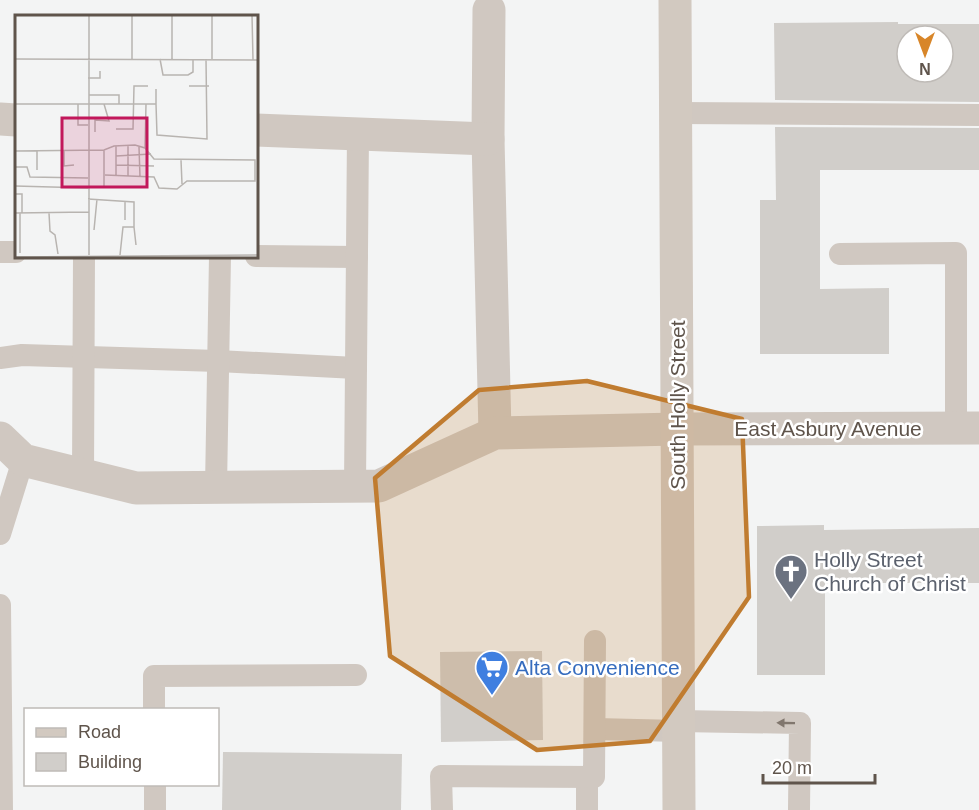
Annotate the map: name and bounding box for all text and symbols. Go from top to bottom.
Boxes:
inset map [15,15,258,258]
north arrow [895,24,955,84]
text: N [919,60,931,77]
street label: South Holly Street [666,320,689,490]
street label: East Asbury Avenue [734,417,922,440]
place label: Holly Street Church of Christ [814,548,966,595]
church icon: Holly Street Church of Christ [773,553,809,600]
supermarket icon: Alta Convenience [474,649,510,696]
place label: Alta Convenience [515,656,680,679]
legend [24,708,219,786]
one-way arrow [777,718,796,727]
text: Road [78,722,121,742]
scale bar [763,747,876,785]
text: Building [78,752,142,772]
text: 20 m [772,758,812,778]

